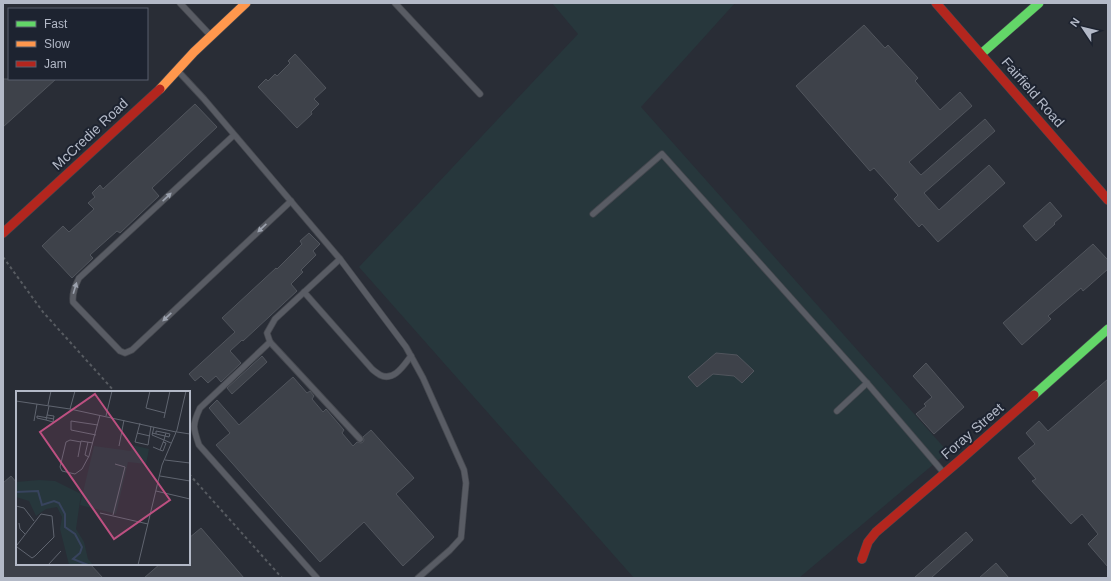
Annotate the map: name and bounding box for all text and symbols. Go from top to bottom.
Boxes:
legend [8,8,148,80]
north arrow [1063,8,1103,48]
text: N [1068,16,1082,29]
text: Fast [44,17,68,31]
text: Slow [44,37,70,51]
street label: Fairfield Road [998,54,1068,130]
text: Jam [44,57,67,71]
street label: McCredie Road [49,95,131,173]
one-way arrow [162,192,172,202]
one-way arrow [257,223,267,232]
one-way arrow [73,281,79,293]
one-way arrow [162,312,172,321]
inset map [16,391,190,565]
street label: Foray Street [938,400,1006,462]

